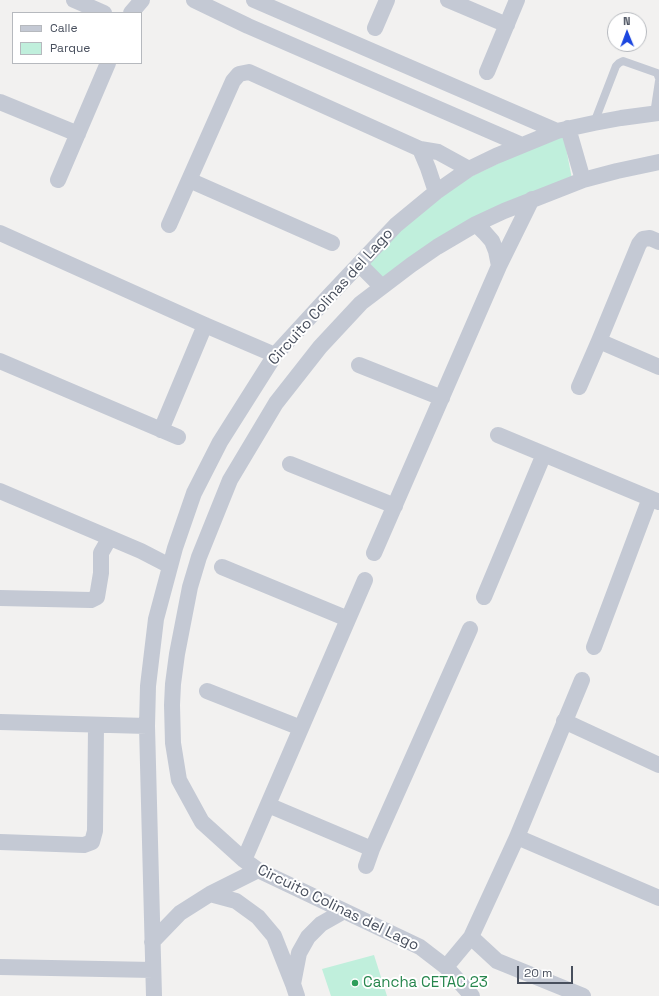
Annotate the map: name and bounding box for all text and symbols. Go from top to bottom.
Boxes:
legend [12,12,142,64]
north arrow [607,12,647,52]
text: N [623,14,631,28]
text: Calle [50,20,78,36]
text: Parque [50,40,90,56]
street label: Circuito Colinas del Lago [265,225,397,369]
street label: Circuito Colinas del Lago [254,861,422,955]
scale bar [519,958,575,984]
text: 20 m [524,965,552,981]
place label: Cancha CETAC 23 [363,974,488,992]
marker: Cancha CETAC 23 [350,978,360,988]

